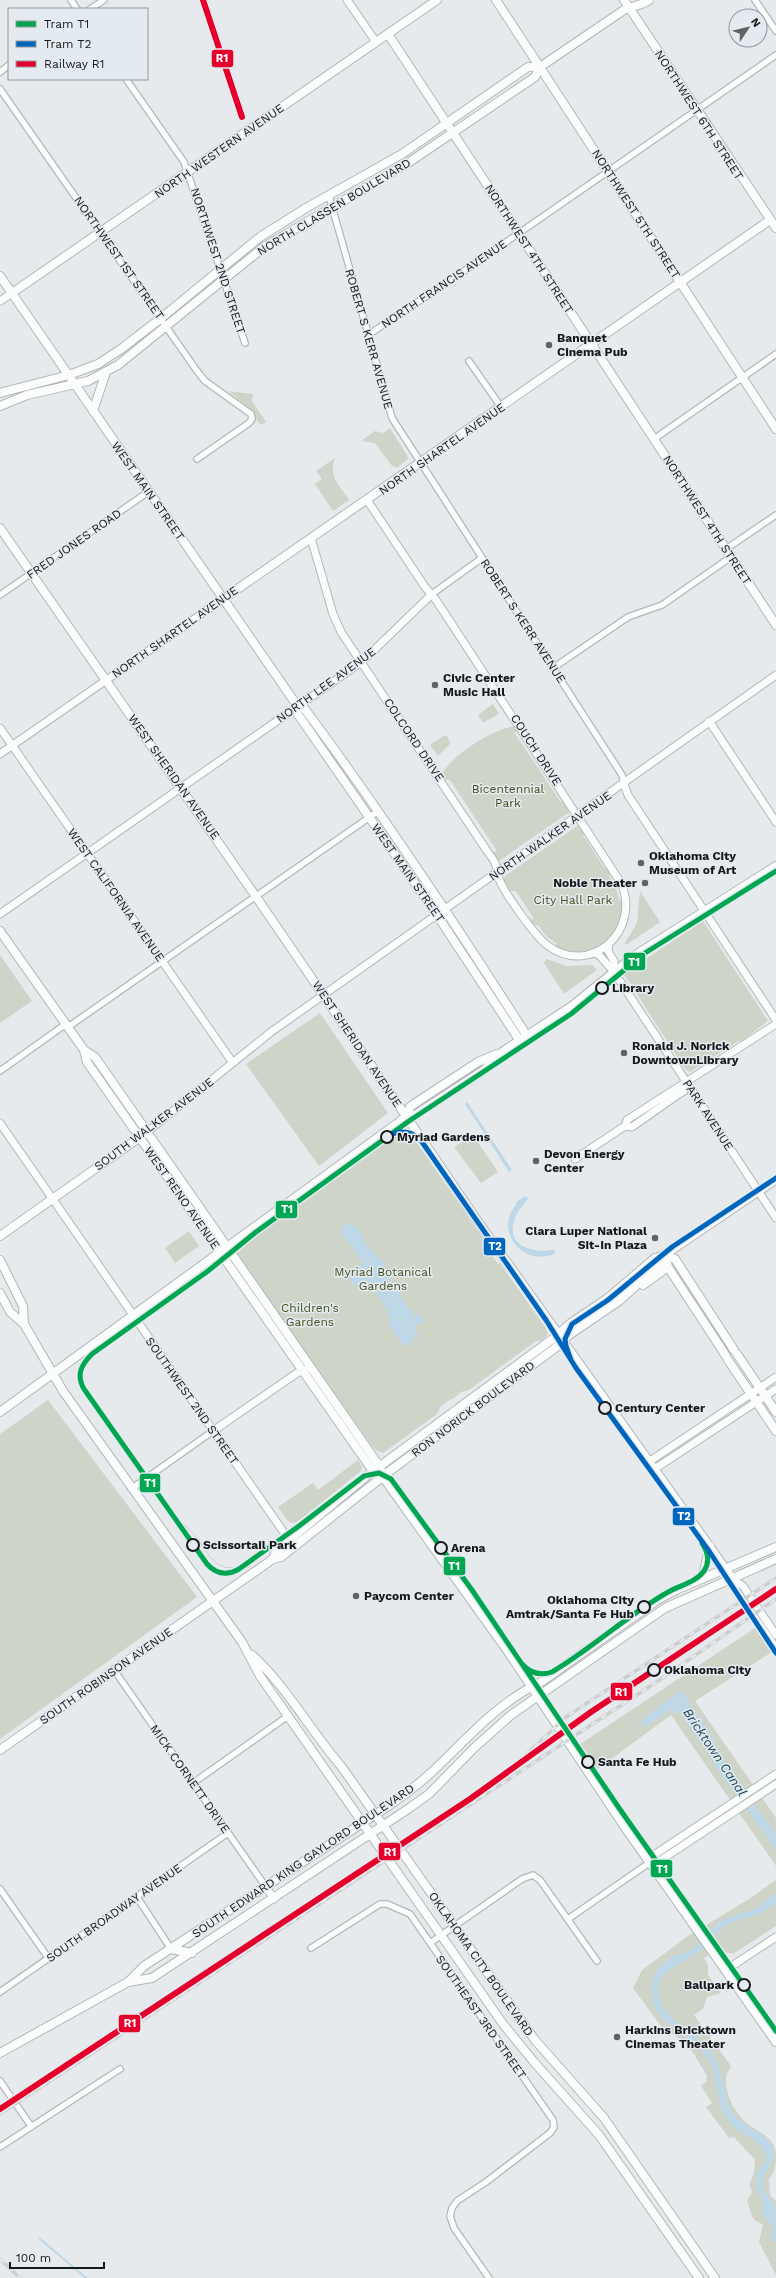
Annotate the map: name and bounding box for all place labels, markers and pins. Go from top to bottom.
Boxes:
place label: Banquet Cinema Pub [557,331,628,359]
marker: Banquet Cinema Pub [544,340,554,350]
place label: Civic Center Music Hall [443,671,516,699]
marker: Civic Center Music Hall [430,680,440,690]
place label: Oklahoma City Museum of Art [649,849,737,877]
marker: Oklahoma City Museum of Art [636,858,646,868]
place label: Noble Theater [553,876,638,890]
marker: Noble Theater [640,878,650,888]
marker: Library [595,981,609,995]
place label: Library [612,981,654,995]
place label: Ronald J. Norick DowntownLibrary [632,1039,739,1067]
marker: Ronald J. Norick DowntownLibrary [619,1048,629,1058]
marker: Myriad Gardens [380,1130,394,1144]
place label: Myriad Gardens [397,1130,491,1144]
place label: Devon Energy Center [544,1147,625,1175]
marker: Devon Energy Center [531,1156,541,1166]
place label: Clara Luper National Sit-In Plaza [525,1224,647,1252]
marker: Clara Luper National Sit-In Plaza [650,1233,660,1243]
marker: Century Center [598,1401,612,1415]
place label: Century Center [615,1401,706,1415]
marker: Scissortail Park [186,1538,200,1552]
place label: Scissortail Park [203,1538,297,1552]
marker: Arena [434,1541,448,1555]
place label: Arena [451,1541,486,1555]
place label: Paycom Center [364,1589,455,1603]
marker: Paycom Center [351,1591,361,1601]
place label: Oklahoma City Amtrak/Santa Fe Hub [506,1593,634,1621]
marker: Oklahoma City Amtrak/Santa Fe Hub [637,1600,651,1614]
marker: Oklahoma City [647,1663,661,1677]
place label: Oklahoma City [664,1663,751,1677]
marker: Santa Fe Hub [581,1755,595,1769]
place label: Santa Fe Hub [598,1755,677,1769]
place label: Ballpark [684,1978,735,1992]
marker: Ballpark [737,1978,751,1992]
place label: Harkins Bricktown Cinemas Theater [625,2023,736,2051]
marker: Harkins Bricktown Cinemas Theater [612,2032,622,2042]

